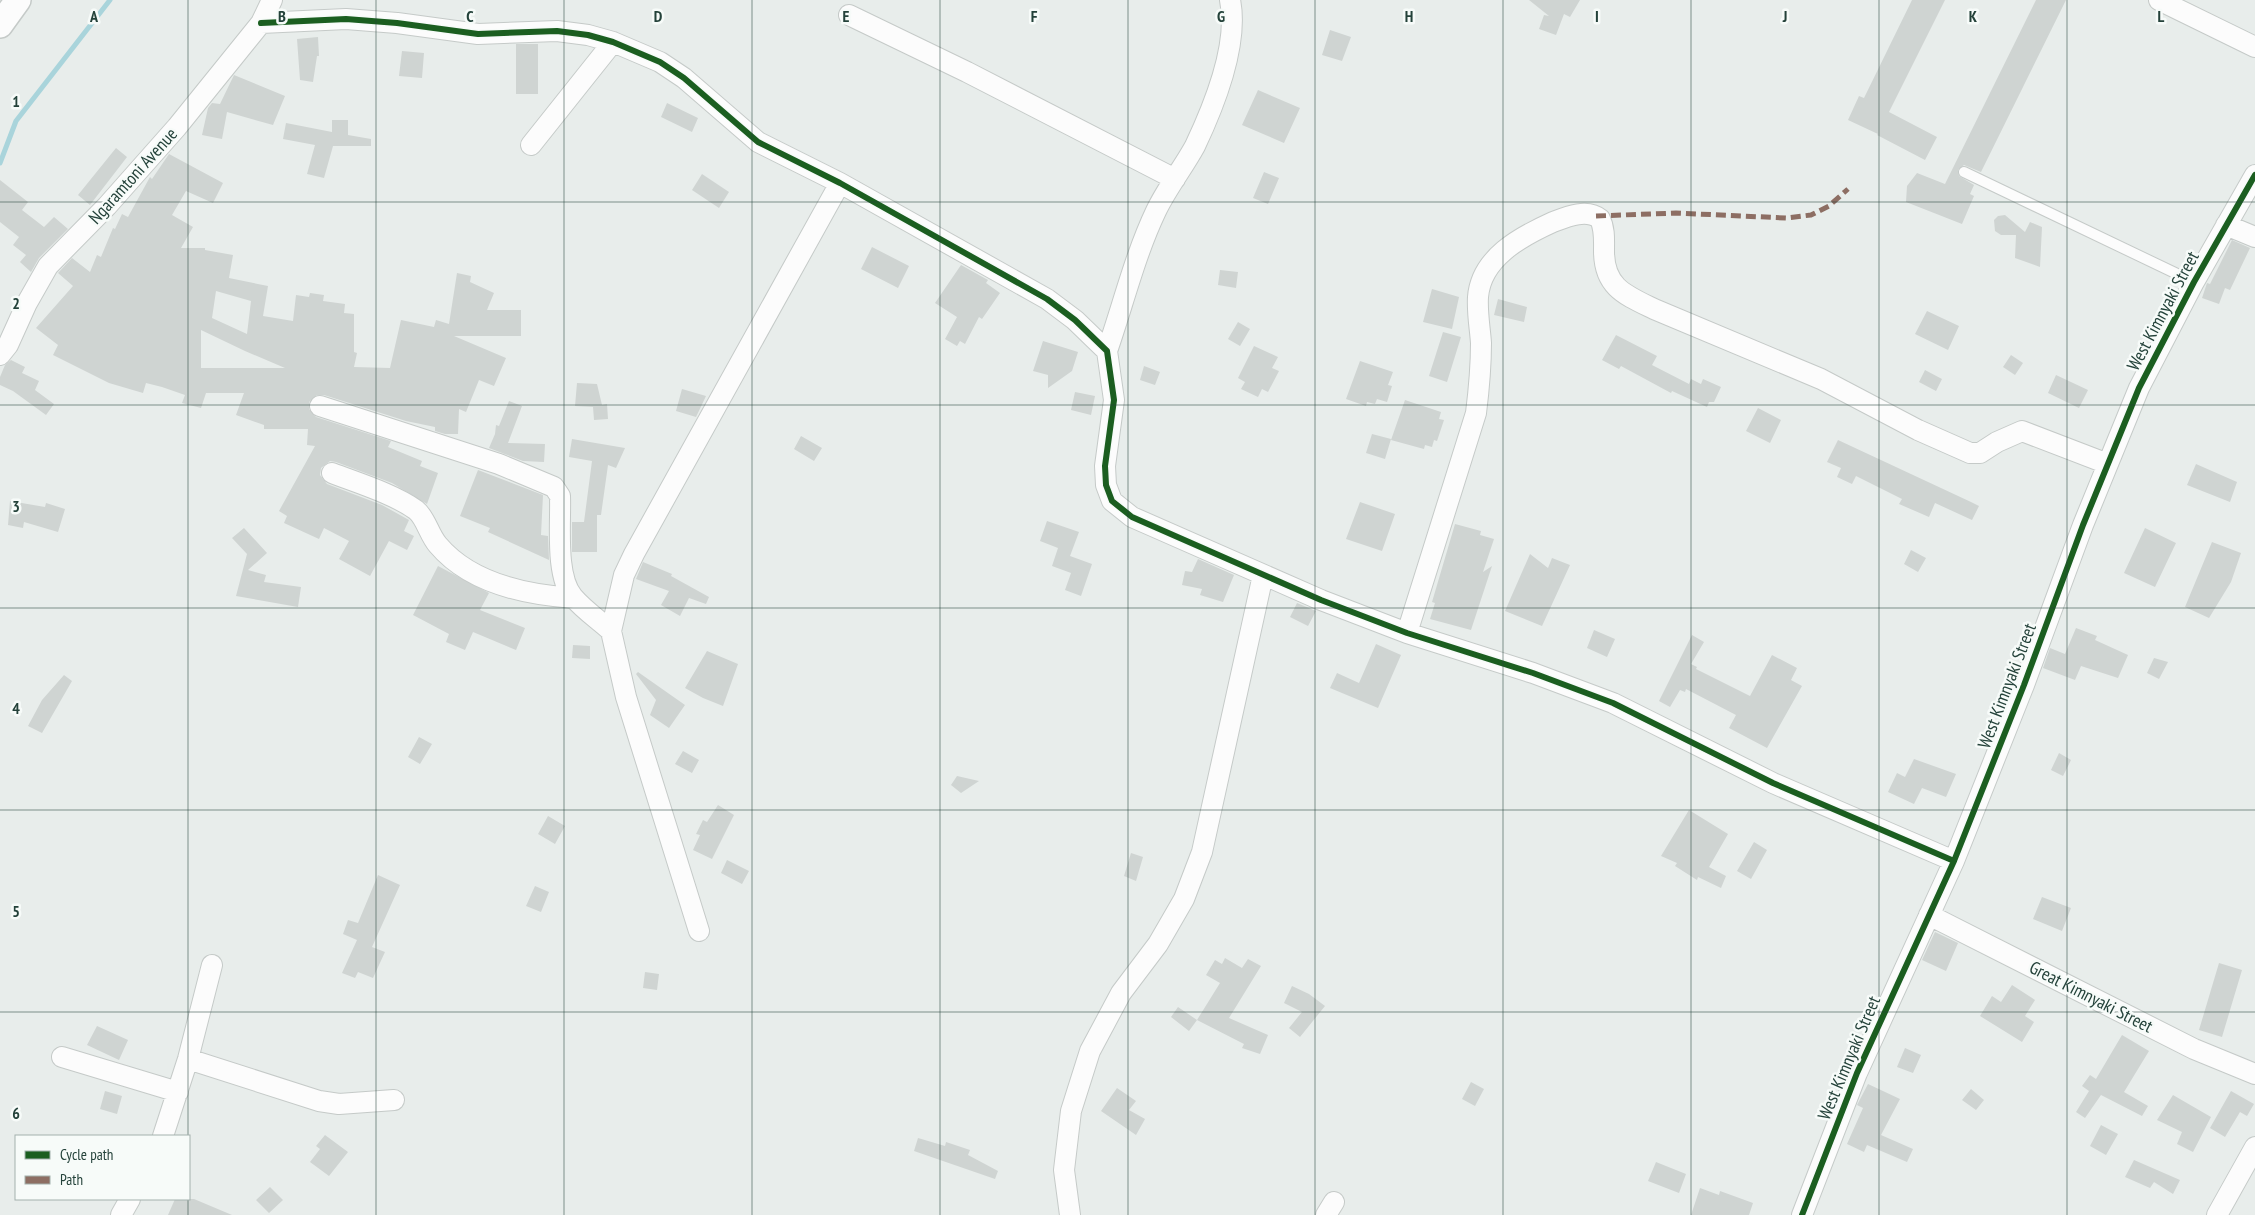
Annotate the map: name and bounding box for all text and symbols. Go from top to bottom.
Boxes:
text: A [89,6,99,26]
text: B [278,6,286,26]
text: C [466,6,474,26]
text: D [654,6,663,26]
text: E [843,6,850,26]
text: F [1031,6,1038,26]
text: G [1217,6,1225,26]
text: H [1405,6,1413,26]
text: I [1595,6,1599,26]
text: J [1782,6,1787,26]
text: K [1969,6,1978,26]
text: L [2158,6,2165,26]
text: 1 [12,91,20,111]
street label: Ngaramtoni Avenue [83,123,182,229]
street label: West Kimnyaki Street [2121,247,2204,374]
text: 2 [12,293,20,313]
text: 3 [12,496,20,516]
street label: West Kimnyaki Street [1972,620,2041,752]
text: 4 [12,698,20,718]
text: 5 [12,901,20,921]
street label: Great Kimnyaki Street [2026,956,2157,1038]
street label: West Kimnyaki Street [1812,992,1885,1123]
text: 6 [12,1103,20,1123]
legend [15,1135,190,1200]
text: Cycle path [60,1145,113,1164]
text: Path [60,1170,83,1189]

